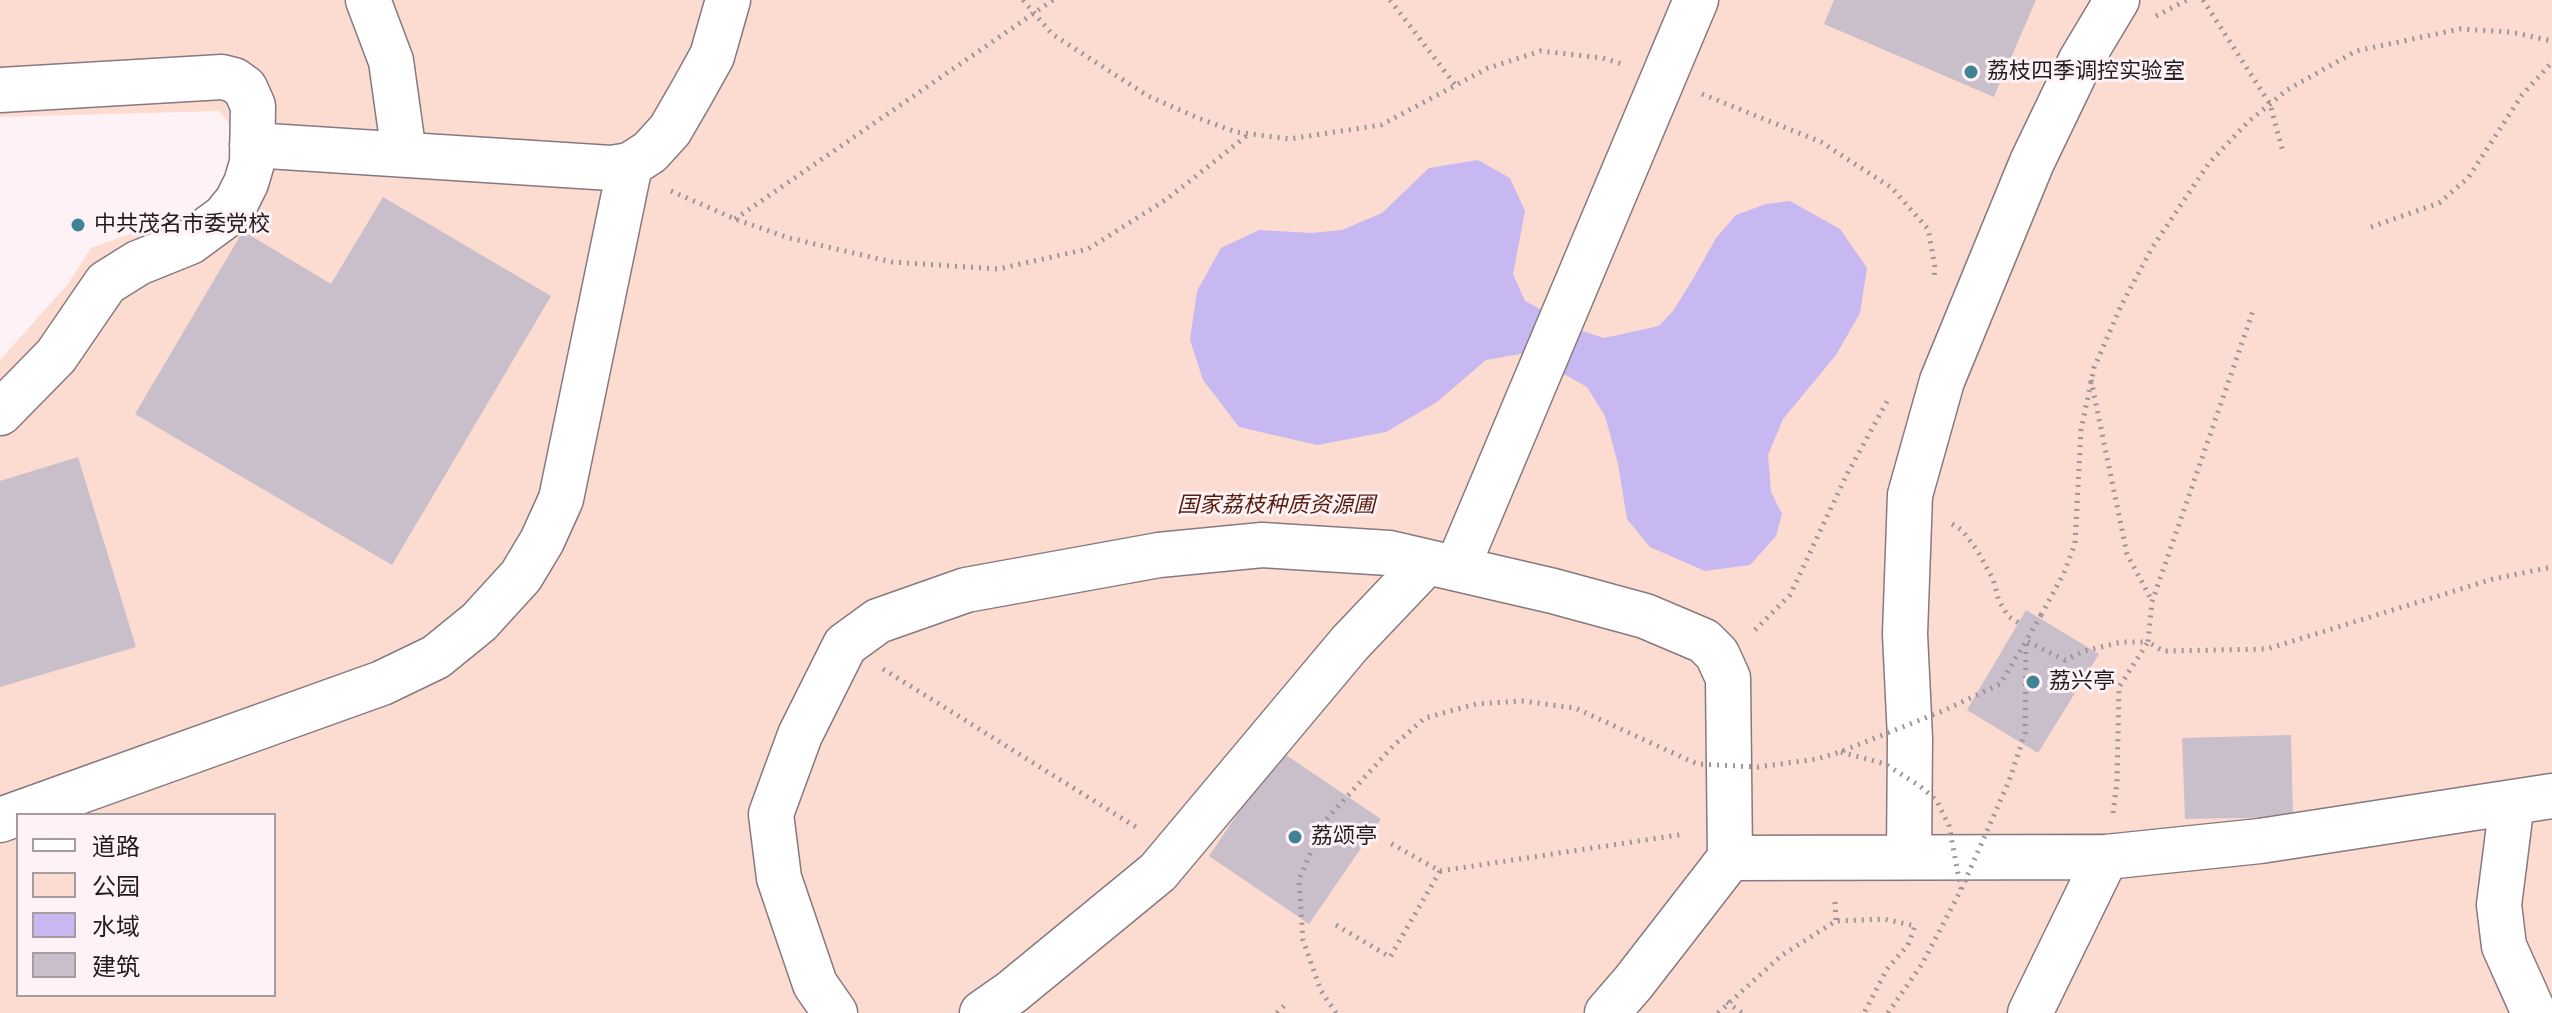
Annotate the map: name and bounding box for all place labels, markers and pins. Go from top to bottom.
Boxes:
place label: 荔枝四季调控实验室 [1987,59,2185,85]
marker: 荔枝四季调控实验室 [1962,63,1980,81]
place label: 中共茂名市委党校 [94,212,270,238]
marker: 中共茂名市委党校 [69,216,87,234]
place label: 荔兴亭 [2049,669,2115,695]
marker: 荔兴亭 [2024,673,2042,691]
place label: 荔颂亭 [1311,824,1377,850]
marker: 荔颂亭 [1286,828,1304,846]

